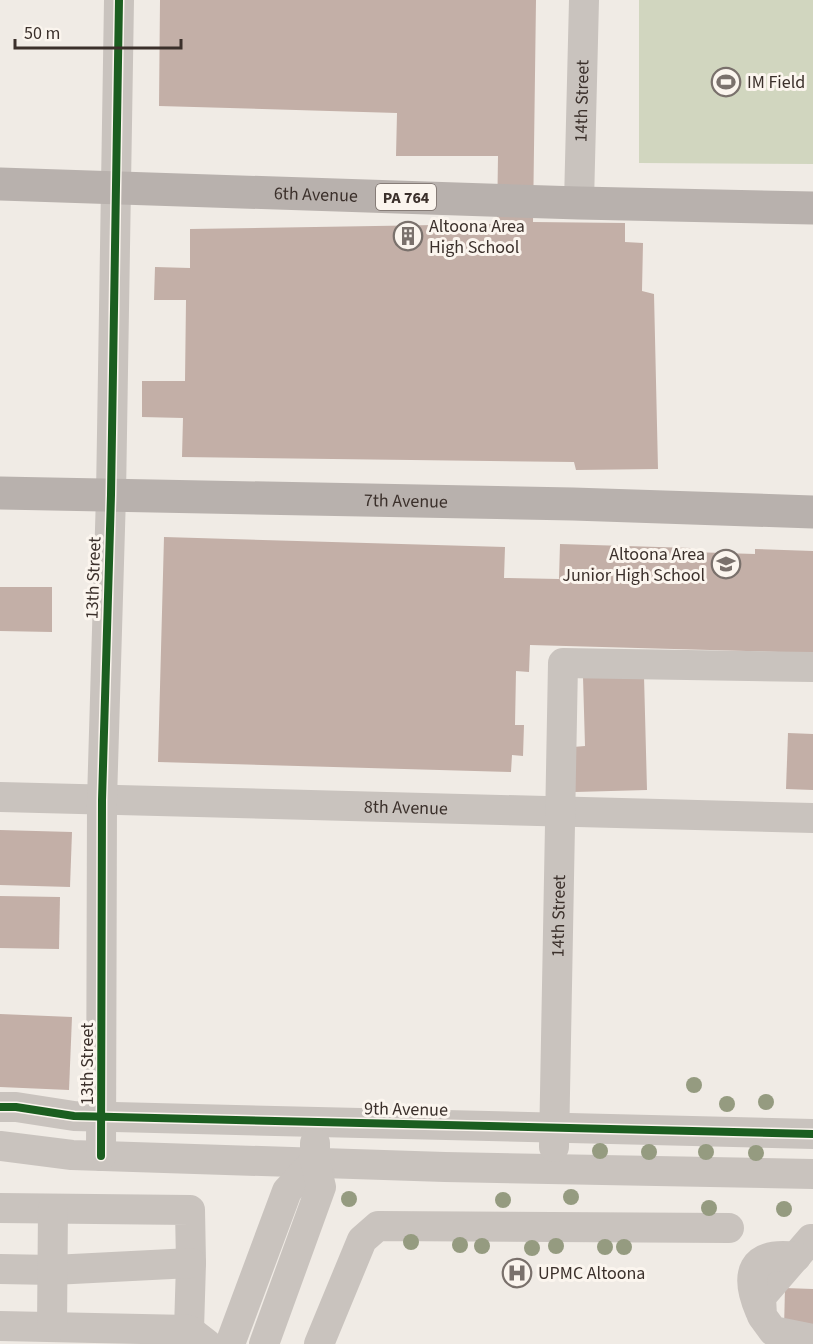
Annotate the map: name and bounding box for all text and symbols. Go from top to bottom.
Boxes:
scale bar [15,12,182,50]
text: 50 m [24,21,60,46]
street label: 14th Street [568,59,596,143]
sports icon: IM Field [710,66,742,98]
place label: IM Field [747,70,805,95]
street label: 6th Avenue [273,181,358,209]
road number: PA 764 [376,184,436,210]
place label: Altoona Area High School [429,214,525,260]
building icon: Altoona Area High School [392,220,424,252]
street label: 7th Avenue [364,488,448,515]
street label: 13th Street [80,536,107,620]
place label: Altoona Area Junior High School [562,542,705,588]
school or university icon: Altoona Area Junior High School [710,548,742,580]
street label: 8th Avenue [364,794,448,822]
street label: 14th Street [546,875,572,958]
street label: 13th Street [75,1023,100,1105]
street label: 9th Avenue [364,1096,448,1123]
hospital icon: UPMC Altoona [501,1257,533,1289]
place label: UPMC Altoona [538,1261,645,1286]

